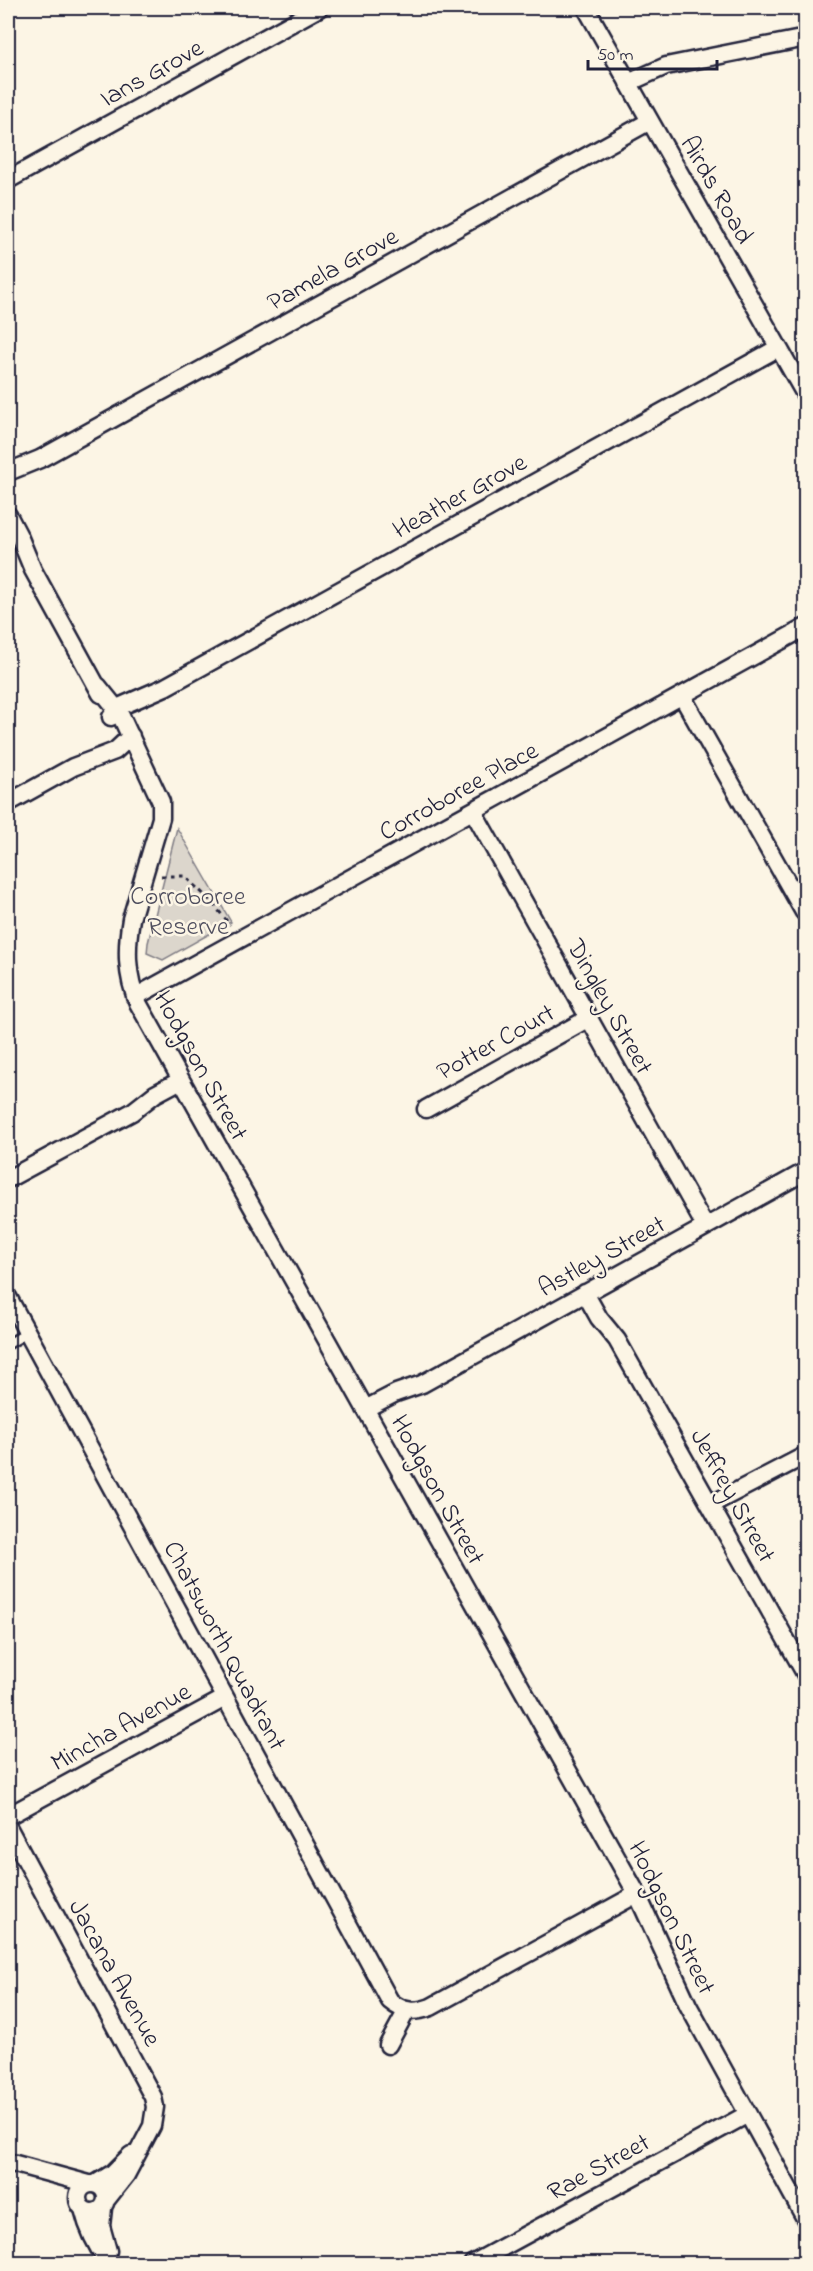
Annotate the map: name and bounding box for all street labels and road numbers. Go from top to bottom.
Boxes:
street label: Ians Grove [94,30,211,119]
street label: Airds Road [669,129,762,252]
street label: Pamela Grove [261,219,406,322]
street label: Heather Grove [386,445,535,550]
street label: Corroboree Place [373,733,546,852]
street label: Dingley Street [555,932,661,1082]
street label: Hodgson Street [142,984,256,1149]
street label: Potter Court [430,995,563,1092]
street label: Astley Street [532,1207,673,1308]
street label: Hodgson Street [379,1408,493,1573]
street label: Jeffrey Street [679,1422,784,1571]
street label: Chatsworth Quadrant [152,1535,295,1758]
street label: Mincha Avenue [44,1674,199,1783]
street label: Hodgson Street [617,1835,724,2002]
street label: Jacana Avenue [57,1893,170,2054]
street label: Rae Street [541,2125,658,2212]

